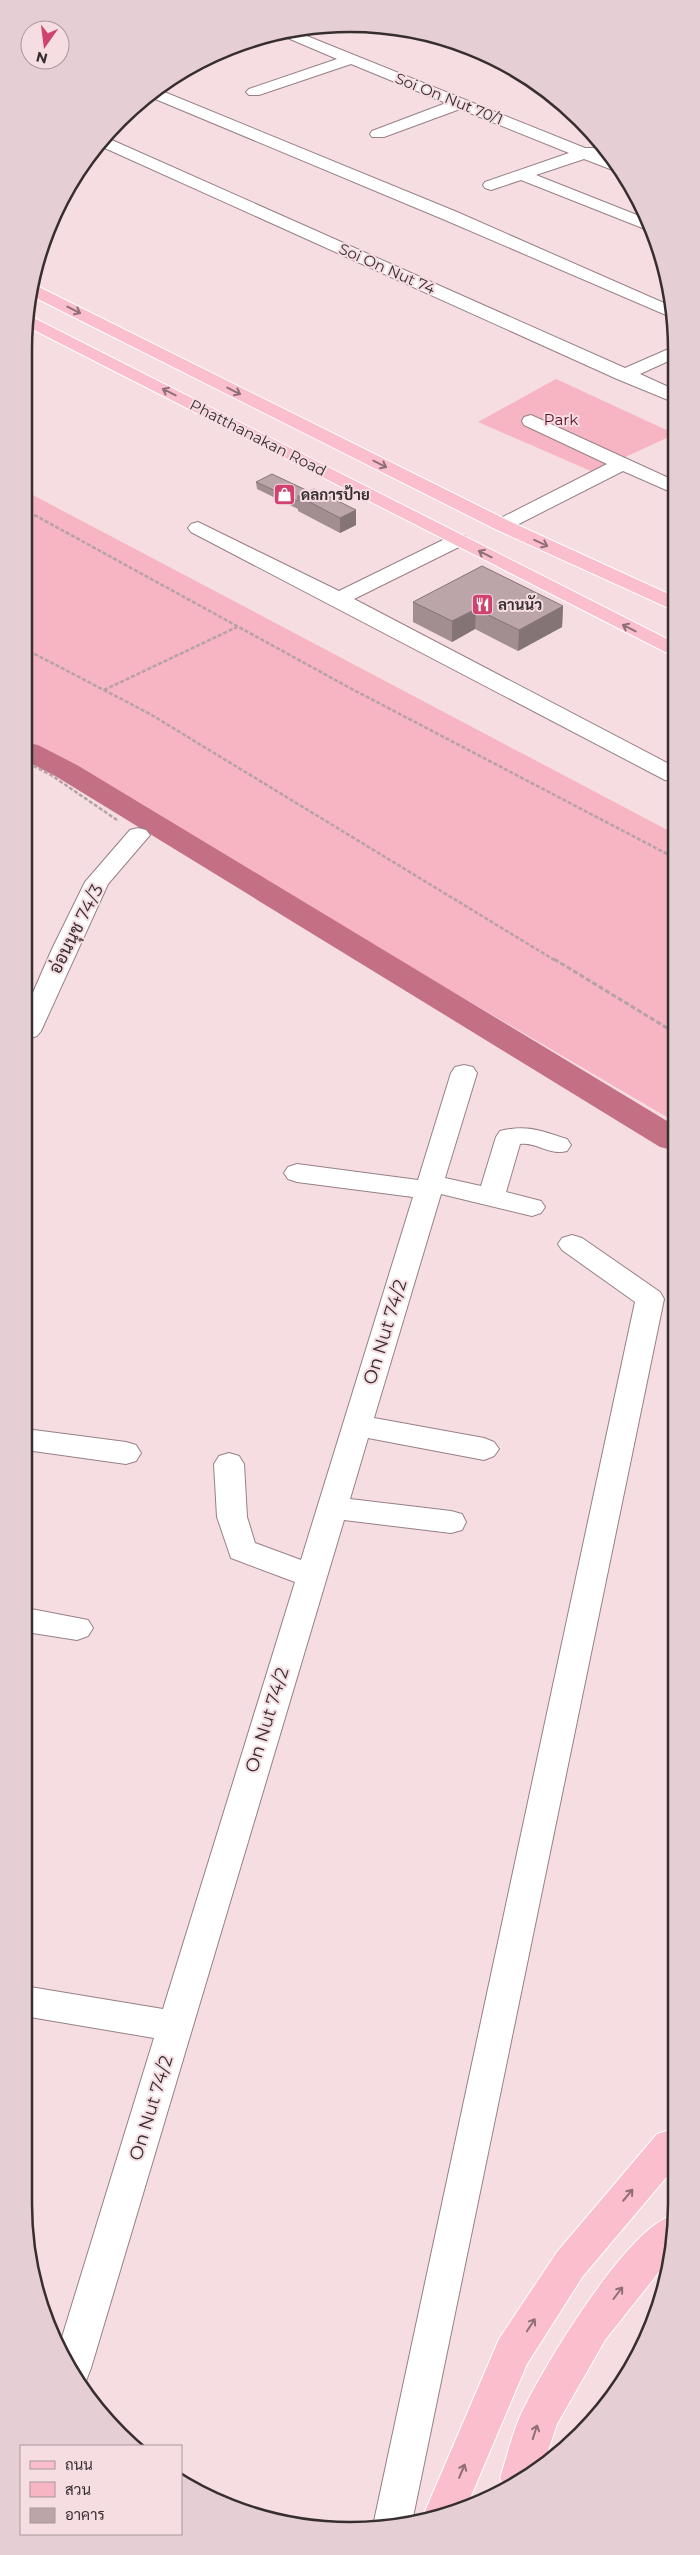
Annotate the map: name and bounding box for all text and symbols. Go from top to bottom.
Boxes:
north arrow [20,20,70,70]
text: N [34,48,50,68]
street label: Soi On Nut 70/1 [392,68,506,129]
street label: Soi On Nut 74 [336,239,438,298]
one-way arrow [66,305,81,315]
one-way arrow [227,386,242,396]
one-way arrow [161,387,176,397]
street label: Phatthanakan Road [187,395,330,480]
park label: Park [544,410,578,429]
one-way arrow [372,459,387,469]
shop icon: ดลการป้าย [273,483,297,507]
place label: ดลการป้าย [301,485,370,504]
one-way arrow [533,539,548,548]
one-way arrow [478,549,493,558]
restaurant icon: ลานนัว [470,593,494,617]
place label: ลานนัว [498,595,542,614]
one-way arrow [622,623,637,633]
street label: อ่อนนุช 74/3 [43,880,109,978]
street label: On Nut 74/2 [359,1277,411,1387]
street label: On Nut 74/2 [241,1665,293,1775]
street label: On Nut 74/2 [125,2053,177,2163]
one-way arrow [623,2189,634,2202]
one-way arrow [613,2287,624,2300]
one-way arrow [526,2318,536,2332]
one-way arrow [530,2424,540,2440]
legend [20,2445,182,2535]
text: ถนน [65,2455,93,2474]
one-way arrow [457,2464,467,2479]
text: สวน [65,2480,91,2499]
text: อาคาร [65,2505,105,2524]

